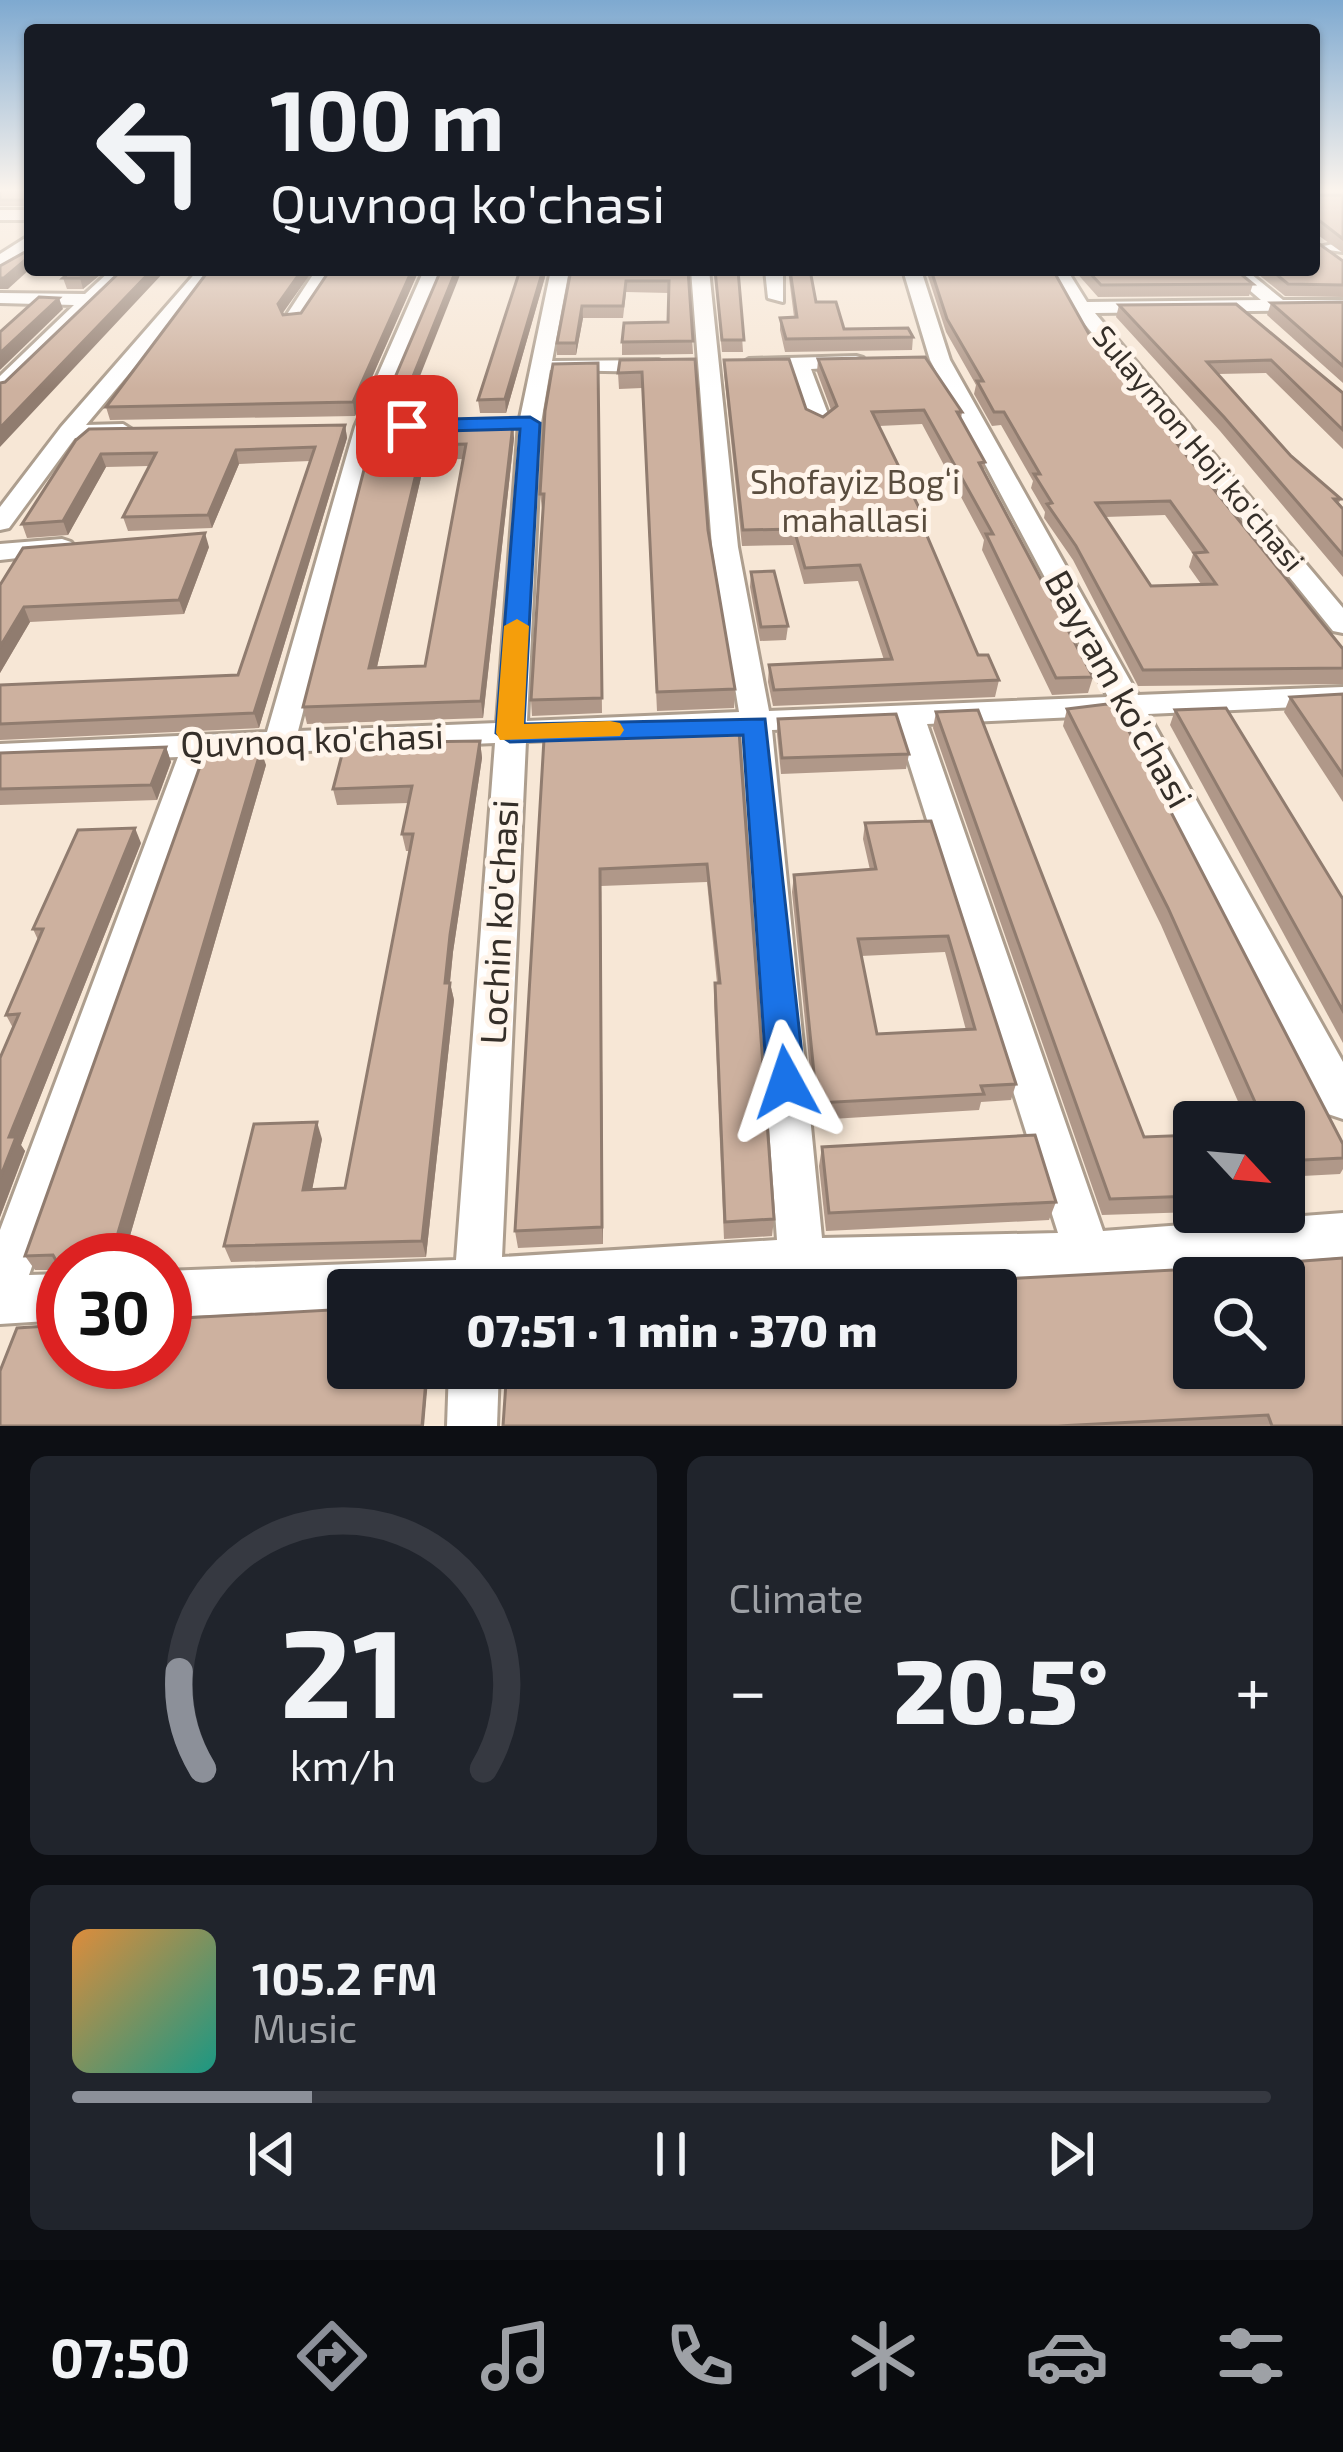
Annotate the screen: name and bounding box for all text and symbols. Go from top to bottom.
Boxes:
text: 100 m [270,67,504,168]
icon: left [72,72,228,228]
text: Quvnoq ko'chasi [270,169,665,234]
street label: Sulaymon Hoji ko'chasi [1086,318,1313,578]
pin [356,375,458,477]
icon: arrive [374,393,440,459]
district label: Shofayiz Bogʻi mahallasi [750,461,960,539]
street label: Bayram ko'chasi [1037,562,1203,815]
street label: Quvnoq ko'chasi [179,712,444,765]
street label: Lochin ko'chasi [470,798,525,1045]
position arrow [723,1019,849,1145]
north arrow [1173,1101,1305,1233]
map controls [1173,1101,1305,1389]
speed limit sign: 30 [36,1233,192,1389]
button: search [1173,1257,1305,1389]
text: 07:51 · 1 min · 370 m [467,1302,877,1356]
text: Climate [729,1574,863,1621]
text: 21 [280,1593,406,1743]
text: 20.5° [894,1634,1108,1742]
text: − [729,1649,767,1728]
text: + [1235,1649,1271,1728]
text: km/h [290,1737,396,1789]
text: 105.2 FM [252,1950,438,2004]
text: Music [252,2004,357,2051]
icon: previous [239,2121,305,2187]
icon: pause [638,2121,704,2187]
icon: next [1038,2121,1104,2187]
icon: directions [290,2314,374,2398]
icon: music [474,2314,558,2398]
icon: phone [658,2314,742,2398]
icon: climate [841,2314,925,2398]
icon: car [1025,2314,1109,2398]
icon: filters [1209,2314,1293,2398]
text: 07:50 [50,2324,190,2389]

